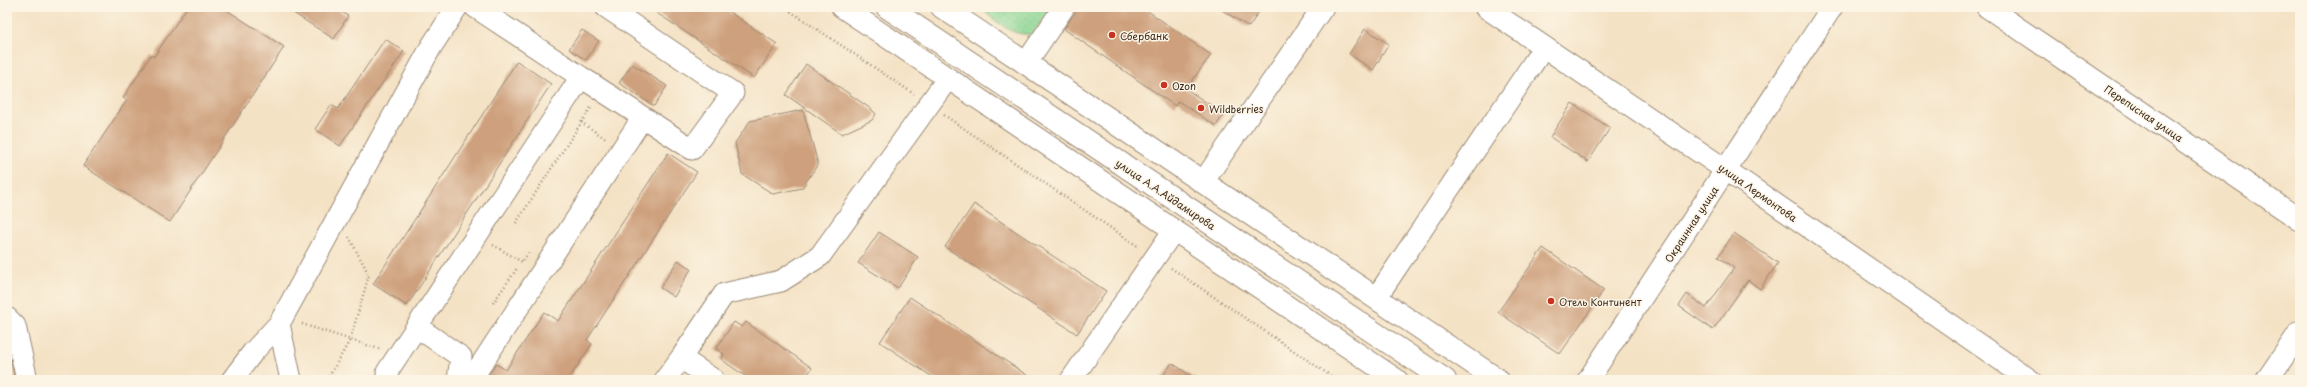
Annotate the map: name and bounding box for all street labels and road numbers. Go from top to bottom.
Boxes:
street label: Переписная улица [2102,81,2187,145]
street label: улица А.А.Айдамирова [1113,155,1220,233]
street label: улица Лермонтова [1716,159,1801,225]
street label: Окраинная улица [1661,182,1722,265]

